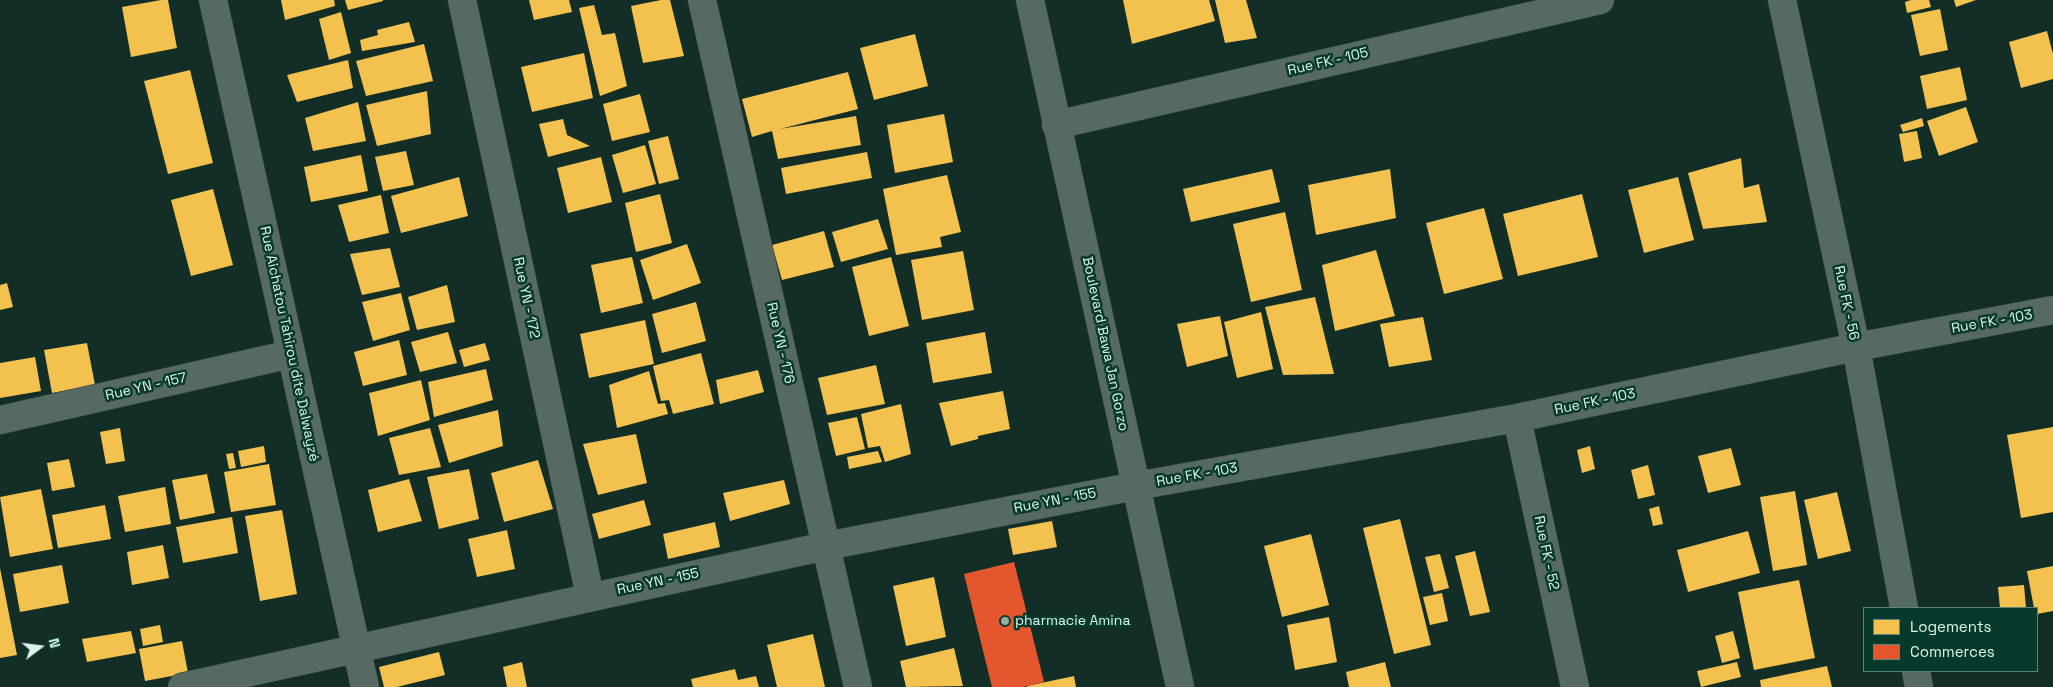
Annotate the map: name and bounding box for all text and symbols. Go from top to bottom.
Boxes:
street label: Rue FK - 105 [1286,45,1370,79]
street label: Rue Aichatou Tahirou dite Dalwayzé [256,225,322,463]
street label: Boulevard Bawa Jan Gorzo [1078,255,1132,433]
street label: Rue YN - 172 [509,256,543,340]
street label: Rue FK - 56 [1830,264,1862,342]
street label: Rue YN - 176 [762,301,798,385]
street label: Rue FK - 103 [1950,307,2034,337]
street label: Rue YN - 157 [104,370,188,404]
street label: Rue FK - 103 [1553,385,1637,419]
street label: Rue FK - 103 [1155,460,1239,490]
street label: Rue YN - 155 [1013,485,1097,517]
street label: Rue FK - 52 [1530,514,1562,592]
street label: Rue YN - 155 [616,565,700,599]
legend [1863,607,2038,672]
place label: pharmacie Amina [1015,613,1130,629]
marker: pharmacie Amina [999,615,1011,627]
text: Logements [1910,617,1992,636]
north arrow [15,622,65,672]
text: N [45,636,64,650]
text: Commerces [1910,642,1995,661]

